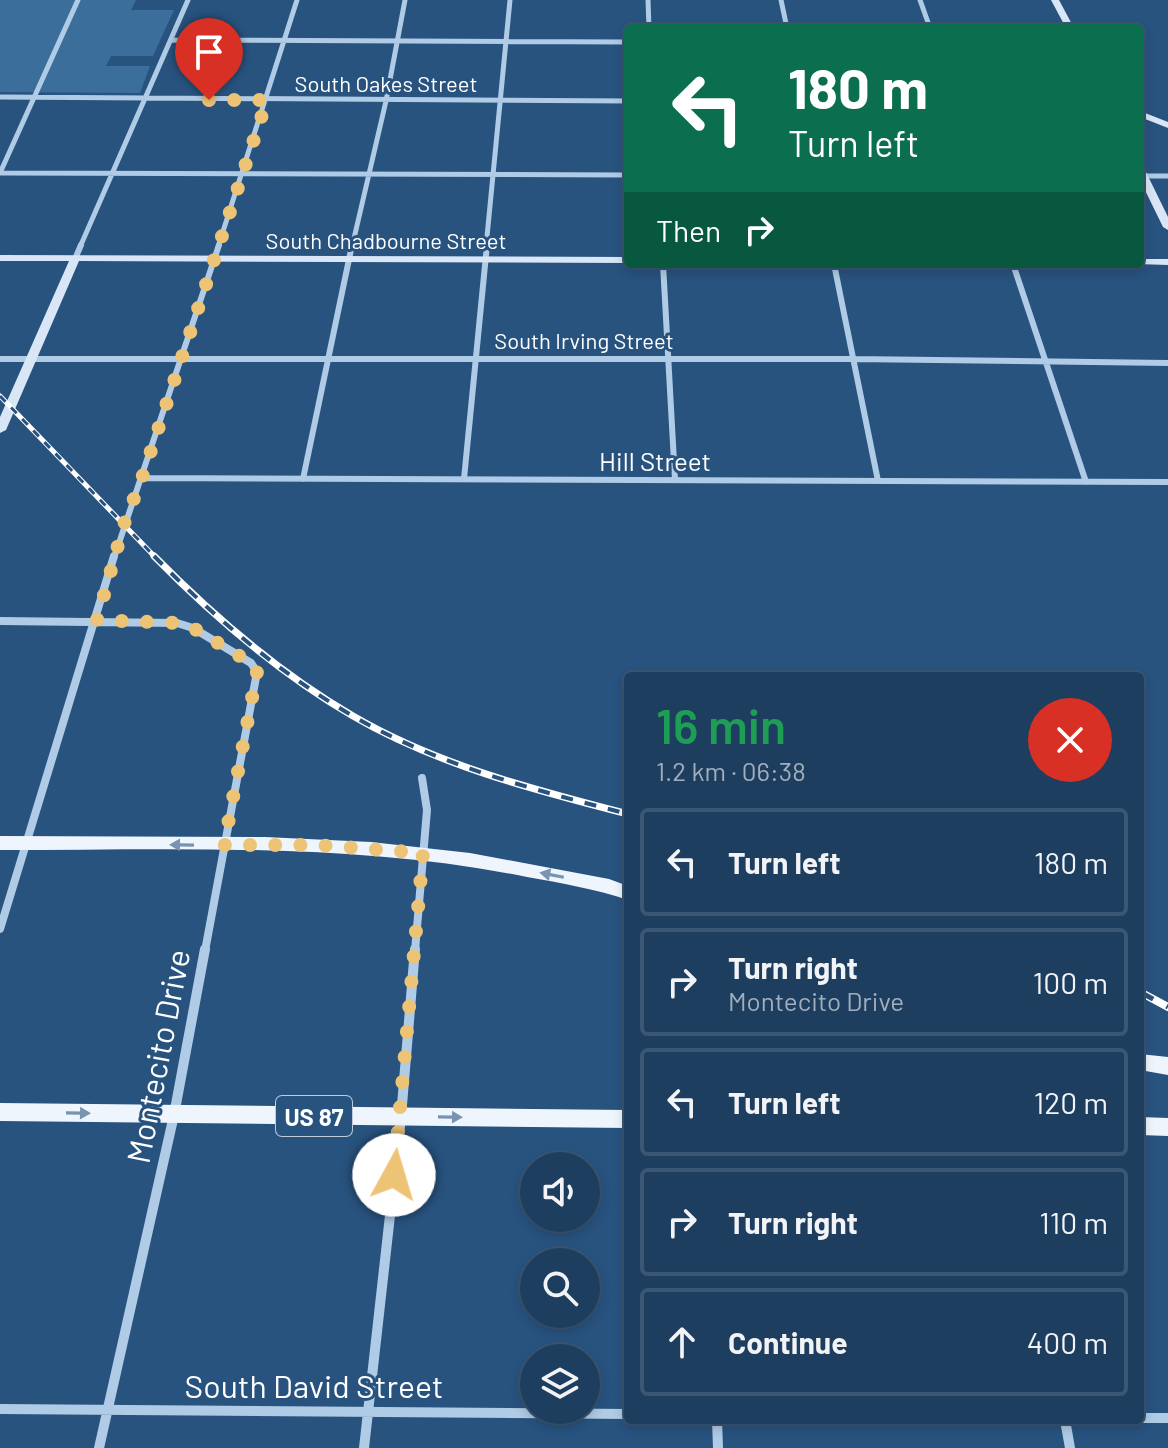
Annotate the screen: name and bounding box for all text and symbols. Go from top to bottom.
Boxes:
pin [175,18,243,100]
icon: arrive [187,30,231,74]
text: 180 m [788,53,928,120]
icon: left [656,56,760,160]
street label: South Oakes Street [295,70,477,96]
text: Turn left [788,121,919,164]
icon: right [737,208,781,252]
text: Then [656,212,721,248]
street label: South Chadbourne Street [266,227,506,253]
street label: South Irving Street [494,327,674,353]
street label: Hill Street [599,445,711,476]
text: 16 min [656,696,786,754]
button: close [1028,698,1112,782]
text: 1.2 km · 06:38 [656,755,806,786]
one-way arrow [169,839,194,851]
icon: left [660,840,704,884]
text: Turn left [728,844,841,880]
text: 180 m [1034,844,1108,880]
one-way arrow [540,868,565,881]
street label: Montecito Drive [118,946,196,1166]
text: Turn right [728,949,858,985]
icon: right [660,960,704,1004]
text: 100 m [1033,964,1108,1000]
text: Montecito Drive [728,985,904,1016]
icon: left [660,1080,704,1124]
text: Turn left [728,1084,841,1120]
text: 120 m [1034,1084,1108,1120]
road number: US 87 [276,1096,352,1136]
one-way arrow [66,1107,91,1120]
one-way arrow [438,1111,463,1123]
position arrow [352,1133,436,1217]
map controls [520,1152,600,1424]
button: sound [520,1152,600,1232]
icon: right [660,1200,704,1244]
text: Turn right [728,1204,858,1240]
text: 110 m [1039,1204,1108,1240]
button: search [520,1248,600,1328]
icon: ahead [660,1320,704,1364]
text: Continue [728,1324,848,1360]
text: 400 m [1027,1324,1108,1360]
button: layers [520,1344,600,1424]
street label: South David Street [185,1366,443,1404]

